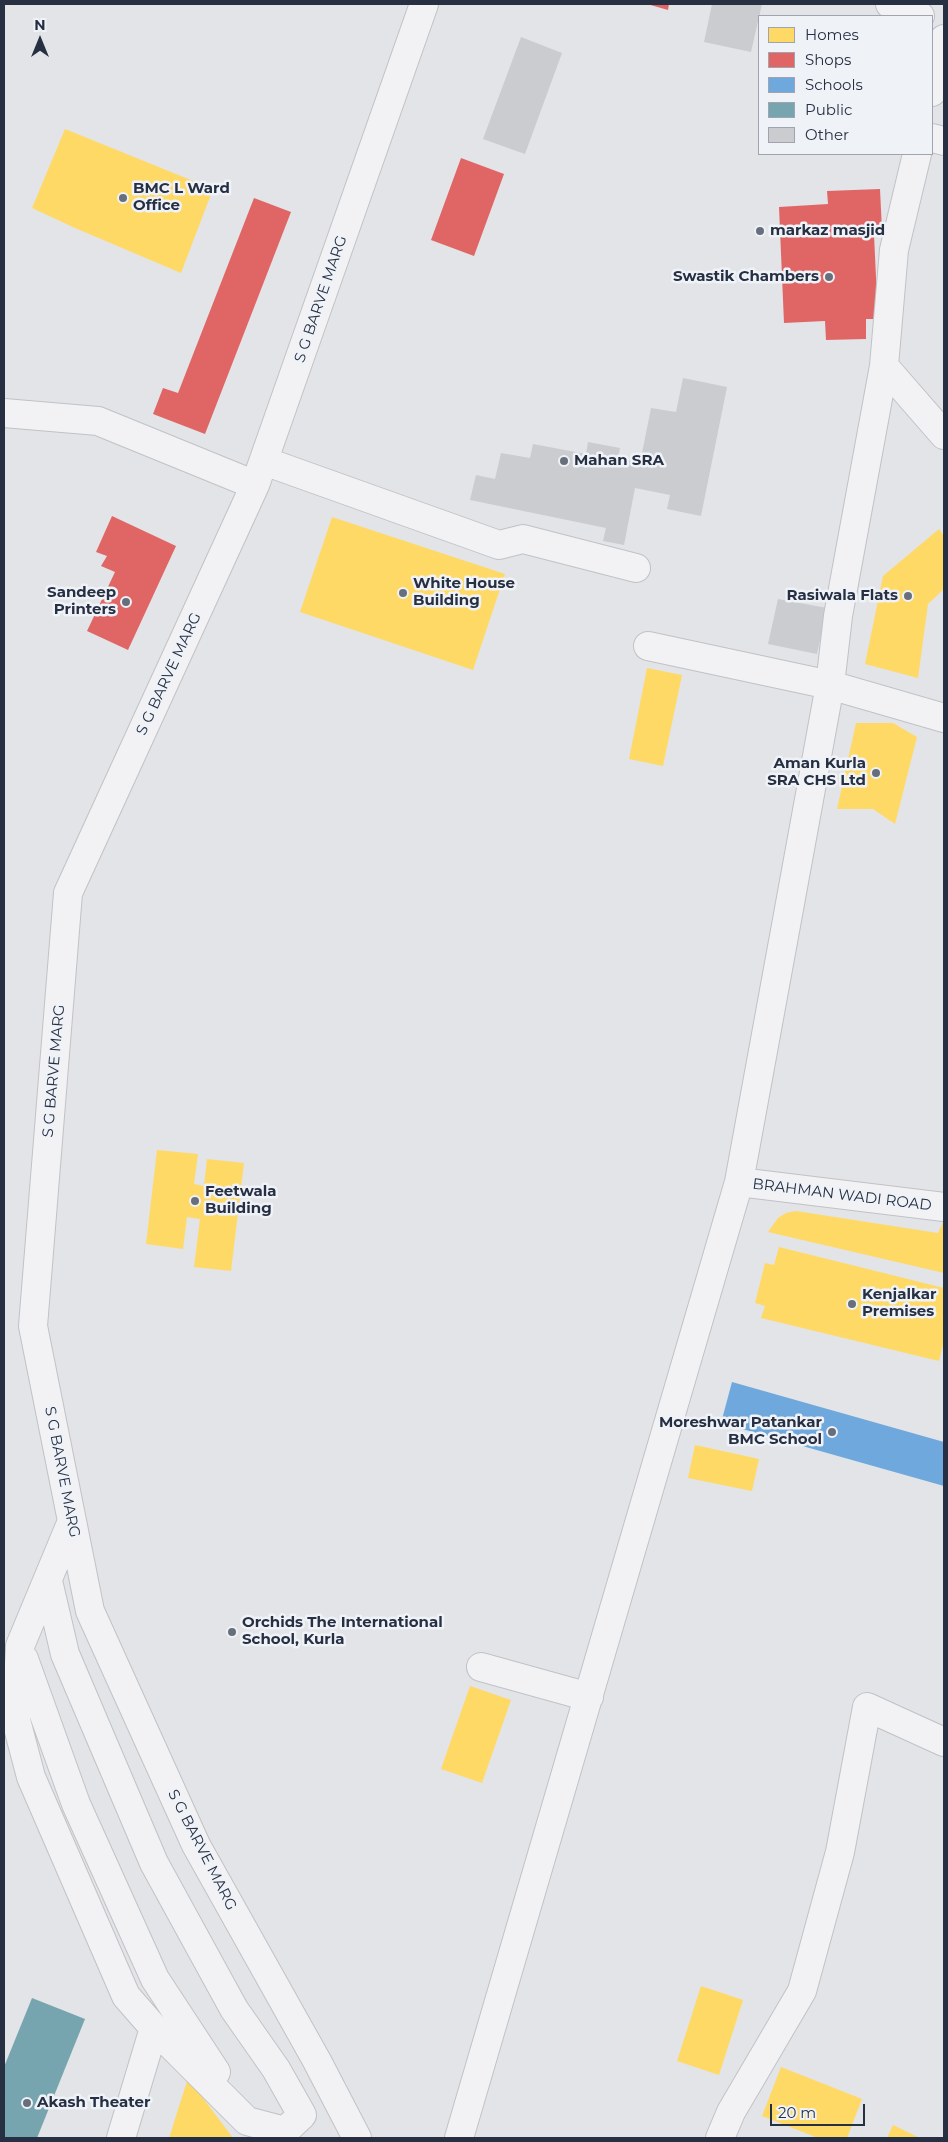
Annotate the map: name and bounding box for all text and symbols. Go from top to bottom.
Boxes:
north arrow [15,15,65,65]
legend [758,15,933,155]
text: N [34,16,46,34]
text: Homes [805,25,859,44]
text: Shops [805,50,851,69]
text: Schools [805,75,863,94]
text: Public [805,100,853,119]
text: Other [805,125,849,144]
place label: BMC L Ward Office [133,180,230,215]
marker: BMC L Ward Office [117,192,129,204]
place label: markaz masjid [770,222,885,240]
marker: markaz masjid [754,225,766,237]
street label: S G BARVE MARG [291,233,351,365]
place label: Swastik Chambers [673,268,819,286]
marker: Swastik Chambers [823,271,835,283]
place label: Mahan SRA [574,452,664,470]
marker: Mahan SRA [558,455,570,467]
place label: White House Building [413,575,515,610]
place label: Sandeep Printers [47,584,116,619]
marker: White House Building [397,587,409,599]
place label: Rasiwala Flats [786,587,898,605]
marker: Rasiwala Flats [902,590,914,602]
marker: Sandeep Printers [120,596,132,608]
street label: S G BARVE MARG [133,610,205,738]
place label: Aman Kurla SRA CHS Ltd [767,755,866,790]
marker: Aman Kurla SRA CHS Ltd [870,767,882,779]
street label: S G BARVE MARG [39,1004,69,1138]
street label: BRAHMAN WADI ROAD [751,1175,933,1215]
place label: Feetwala Building [205,1183,276,1218]
marker: Feetwala Building [189,1195,201,1207]
place label: Kenjalkar Premises [862,1286,936,1321]
marker: Kenjalkar Premises [846,1298,858,1310]
street label: S G BARVE MARG [40,1405,84,1539]
place label: Moreshwar Patankar BMC School [659,1414,822,1449]
marker: Moreshwar Patankar BMC School [826,1426,838,1438]
place label: Orchids The International School, Kurla [242,1614,443,1649]
marker: Orchids The International School, Kurla [226,1626,238,1638]
street label: S G BARVE MARG [164,1787,240,1913]
place label: Akash Theater [37,2094,150,2112]
scale bar [773,2094,868,2126]
marker: Akash Theater [21,2097,33,2109]
text: 20 m [778,2103,816,2122]

